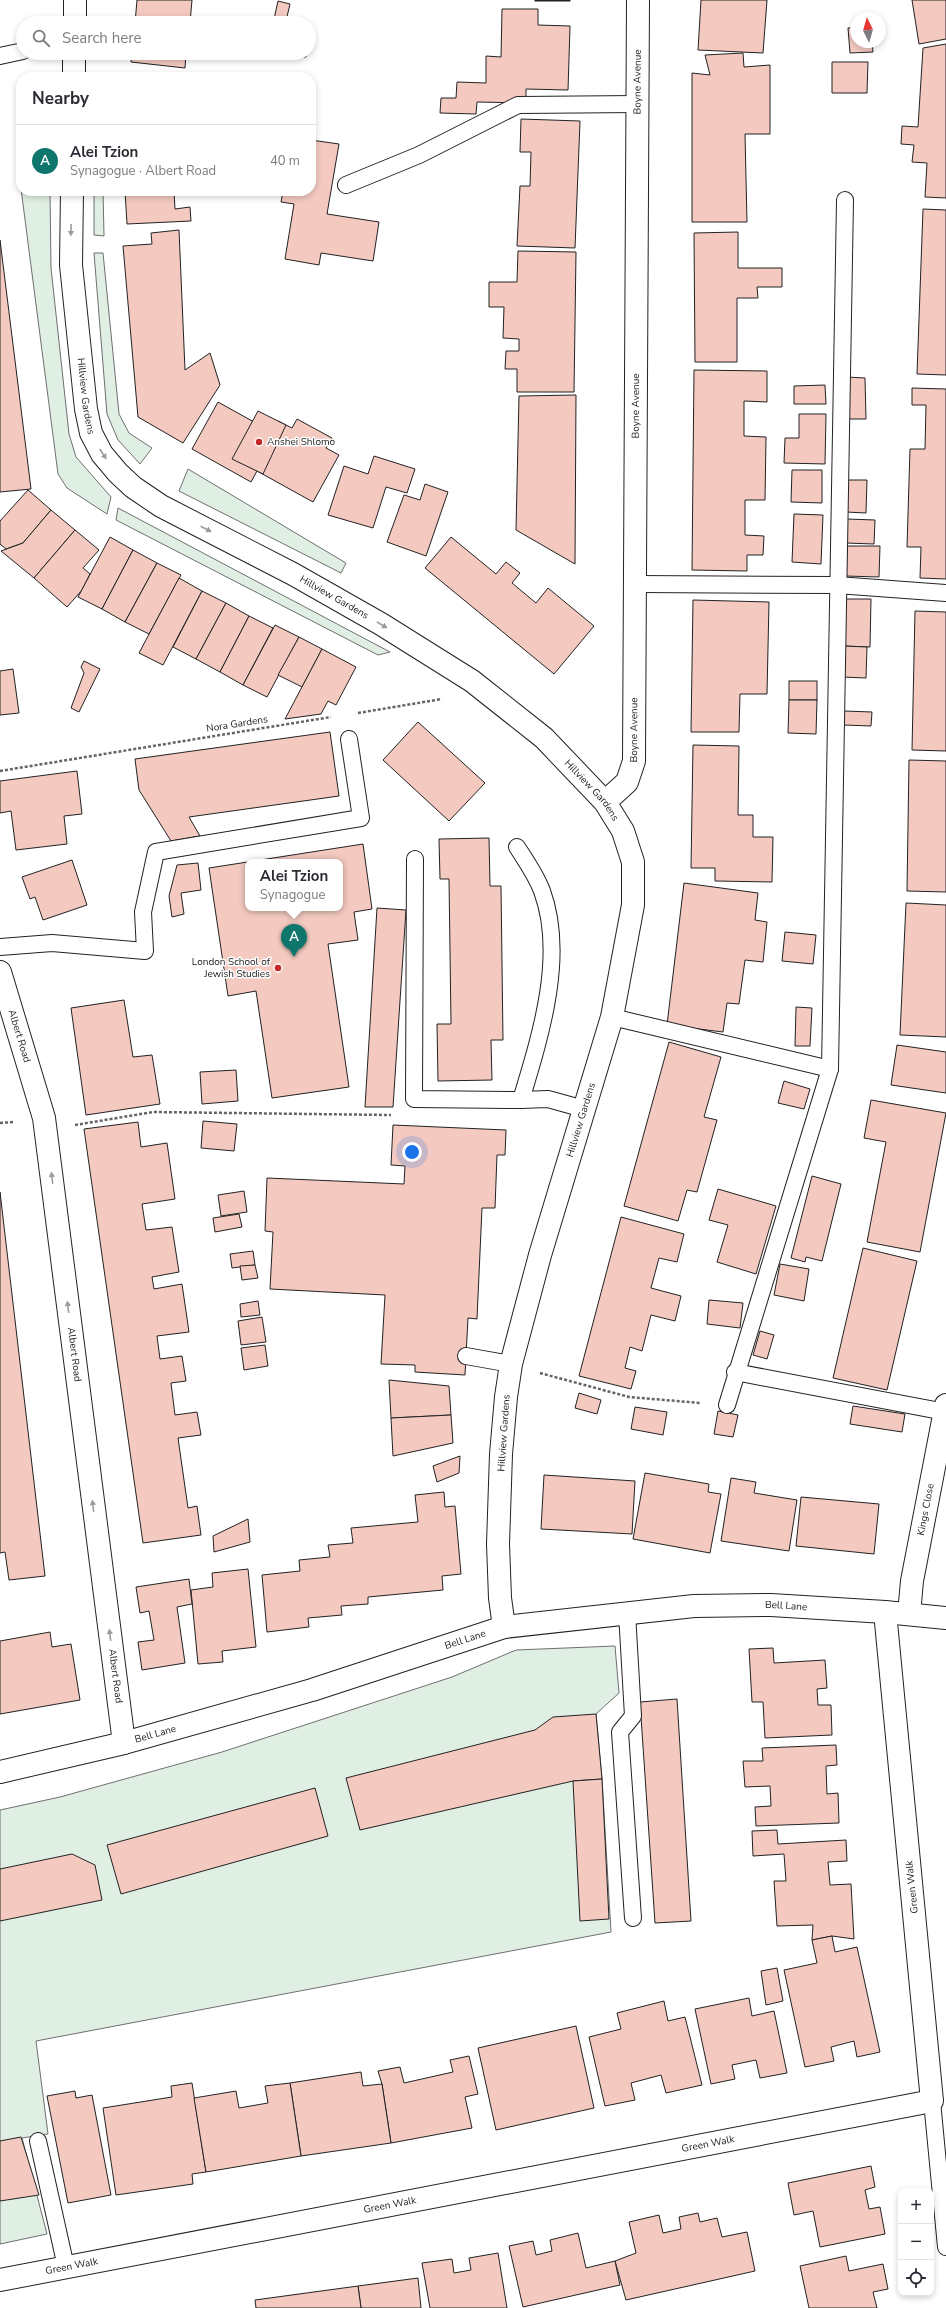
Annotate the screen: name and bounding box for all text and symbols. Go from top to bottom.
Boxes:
north arrow [850,12,886,48]
search box [16,16,316,60]
icon: search [30,27,52,49]
text: Search here [62,28,142,48]
street label: Boyne Avenue [630,49,645,114]
text: Nearby [32,87,89,110]
text: Alei Tzion [70,142,138,162]
text: A [40,152,50,170]
text: 40 m [270,152,300,170]
text: Synagogue · Albert Road [70,162,216,180]
one-way arrow [68,224,75,236]
street label: Hillview Gardens [74,357,98,436]
street label: Boyne Avenue [629,373,643,438]
place label: Anshei Shlomo [267,435,336,449]
marker: Anshei Shlomo [254,437,264,447]
one-way arrow [99,448,106,459]
one-way arrow [200,526,212,532]
street label: Hillview Gardens [297,572,371,623]
one-way arrow [376,621,388,628]
street label: Boyne Avenue [627,697,641,762]
street label: Nora Gardens [205,712,269,736]
street label: Hillview Gardens [561,757,622,824]
popup [245,859,343,911]
text: Alei Tzion [260,866,328,886]
text: Synagogue [260,886,325,904]
pin: A [281,924,307,957]
place label: London School of Jewish Studies [192,955,271,981]
marker: London School of Jewish Studies [273,963,283,973]
street label: Albert Road [5,1008,34,1064]
street label: Hillview Gardens [563,1081,599,1159]
your location [402,1142,422,1162]
one-way arrow [48,1172,55,1184]
one-way arrow [65,1301,71,1313]
street label: Albert Road [64,1327,85,1383]
street label: Hillview Gardens [494,1394,514,1472]
street label: Kings Close [914,1482,938,1537]
one-way arrow [90,1500,96,1512]
street label: Bell Lane [765,1598,808,1614]
street label: Bell Lane [443,1626,488,1653]
one-way arrow [107,1629,113,1641]
street label: Albert Road [105,1648,126,1704]
street label: Bell Lane [133,1722,178,1747]
street label: Green Walk [902,1859,922,1914]
street label: Green Walk [680,2132,737,2156]
map controls [898,2188,934,2296]
button: + [898,2188,934,2224]
street label: Green Walk [362,2193,418,2217]
button: − [898,2224,934,2260]
street label: Green Walk [44,2254,100,2278]
button: locate [898,2260,934,2296]

